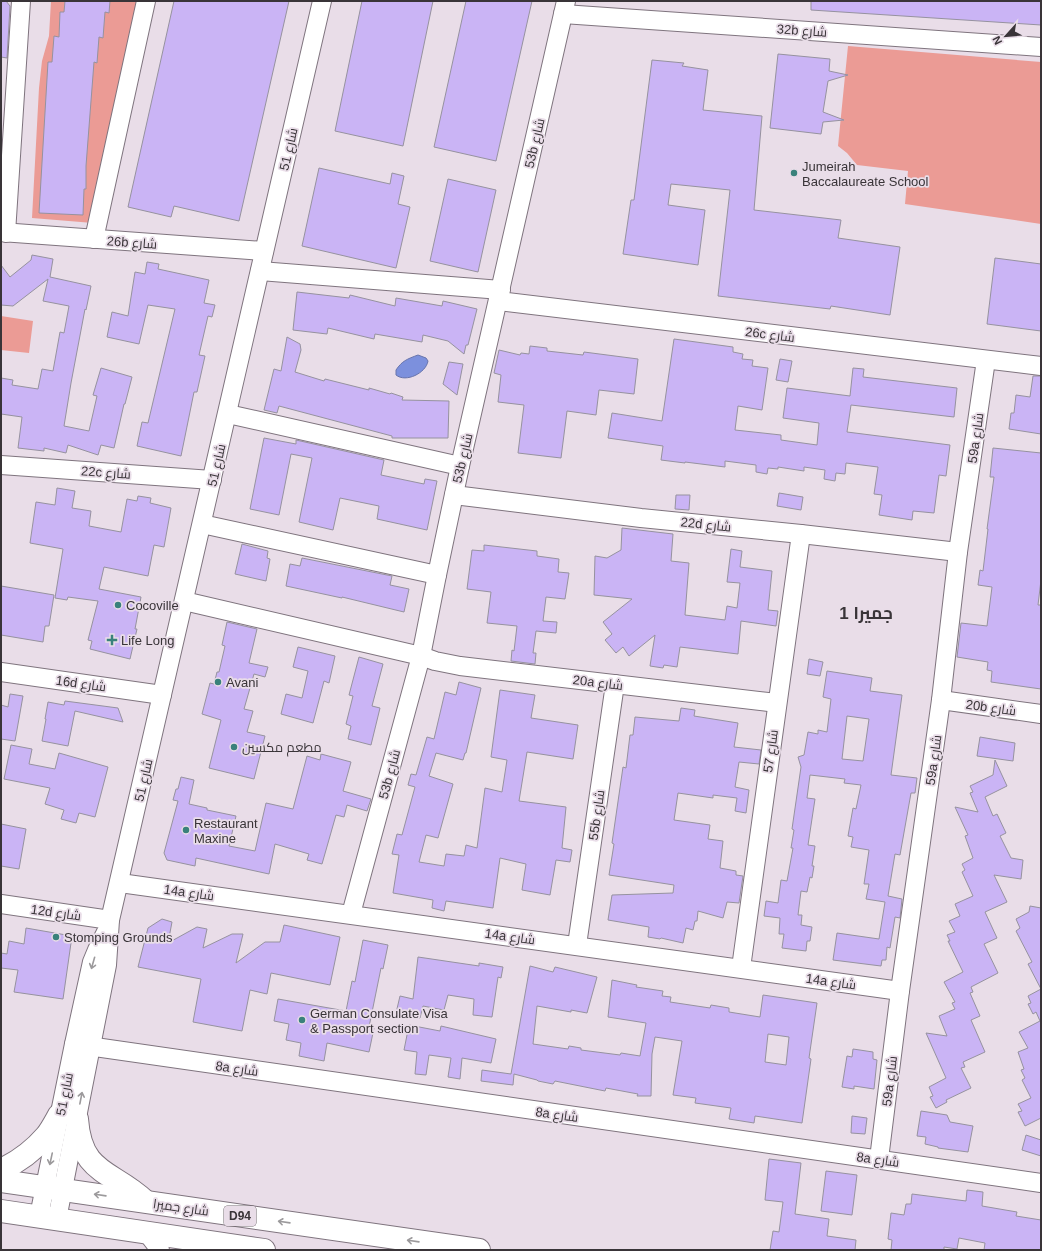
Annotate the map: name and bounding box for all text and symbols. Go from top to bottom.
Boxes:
north arrow [986,16,1026,56]
street label: 32b شارع [776,21,828,41]
text: N [990,34,1004,47]
street label: 53b شارع [521,117,548,170]
street label: شارع 51 [276,126,302,172]
place label: Jumeirah Baccalaureate School [802,159,929,189]
marker: Jumeirah Baccalaureate School [789,168,799,178]
street label: 26b شارع [106,233,158,253]
street label: 26c شارع [744,324,796,346]
street label: 59a شارع [965,412,987,464]
street label: 53b شارع [449,432,476,485]
street label: شارع 51 [204,442,230,488]
street label: 22c شارع [81,463,131,483]
street label: 22d شارع [680,514,732,536]
place label: Cocoville [126,598,179,613]
marker: Cocoville [113,600,123,610]
district label: جميرا 1 [839,604,893,623]
place label: Life Long [121,633,175,648]
marker: Life Long [106,634,118,646]
street label: 20a شارع [572,672,624,694]
street label: 16d شارع [55,673,107,695]
place label: Avani [226,675,258,690]
marker: Avani [213,677,223,687]
street label: 20b شارع [965,697,1017,719]
street label: شارع 57 [760,729,782,774]
street label: 59a شارع [923,734,945,786]
place label: مطعم مكسين [242,740,322,757]
marker: مطعم مكسين [229,742,239,752]
street label: 53b شارع [376,748,404,801]
street label: شارع 51 [131,757,157,803]
street label: 55b شارع [586,789,608,841]
place label: Restaurant Maxine [194,816,258,846]
marker: Restaurant Maxine [181,825,191,835]
street label: 14a شارع [163,882,215,904]
street label: 12d شارع [30,902,82,924]
street label: 14a شارع [484,926,536,948]
place label: Stomping Grounds [64,930,173,945]
marker: Stomping Grounds [51,932,61,942]
one-way arrow [88,957,96,970]
street label: 14a شارع [805,971,857,993]
place label: German Consulate Visa & Passport section [310,1006,449,1036]
marker: German Consulate Visa & Passport section [297,1015,307,1025]
street label: 59a شارع [879,1055,901,1107]
street label: 8a شارع [214,1058,259,1080]
street label: شارع 51 [53,1071,77,1117]
one-way arrow [77,1092,85,1105]
street label: 8a شارع [534,1104,579,1126]
street label: 8a شارع [855,1149,900,1171]
one-way arrow [46,1152,54,1165]
one-way arrow [94,1191,107,1199]
street label: شارع جميرا [152,1196,210,1220]
road number: D94 [224,1206,256,1226]
one-way arrow [278,1218,291,1226]
one-way arrow [407,1237,420,1245]

